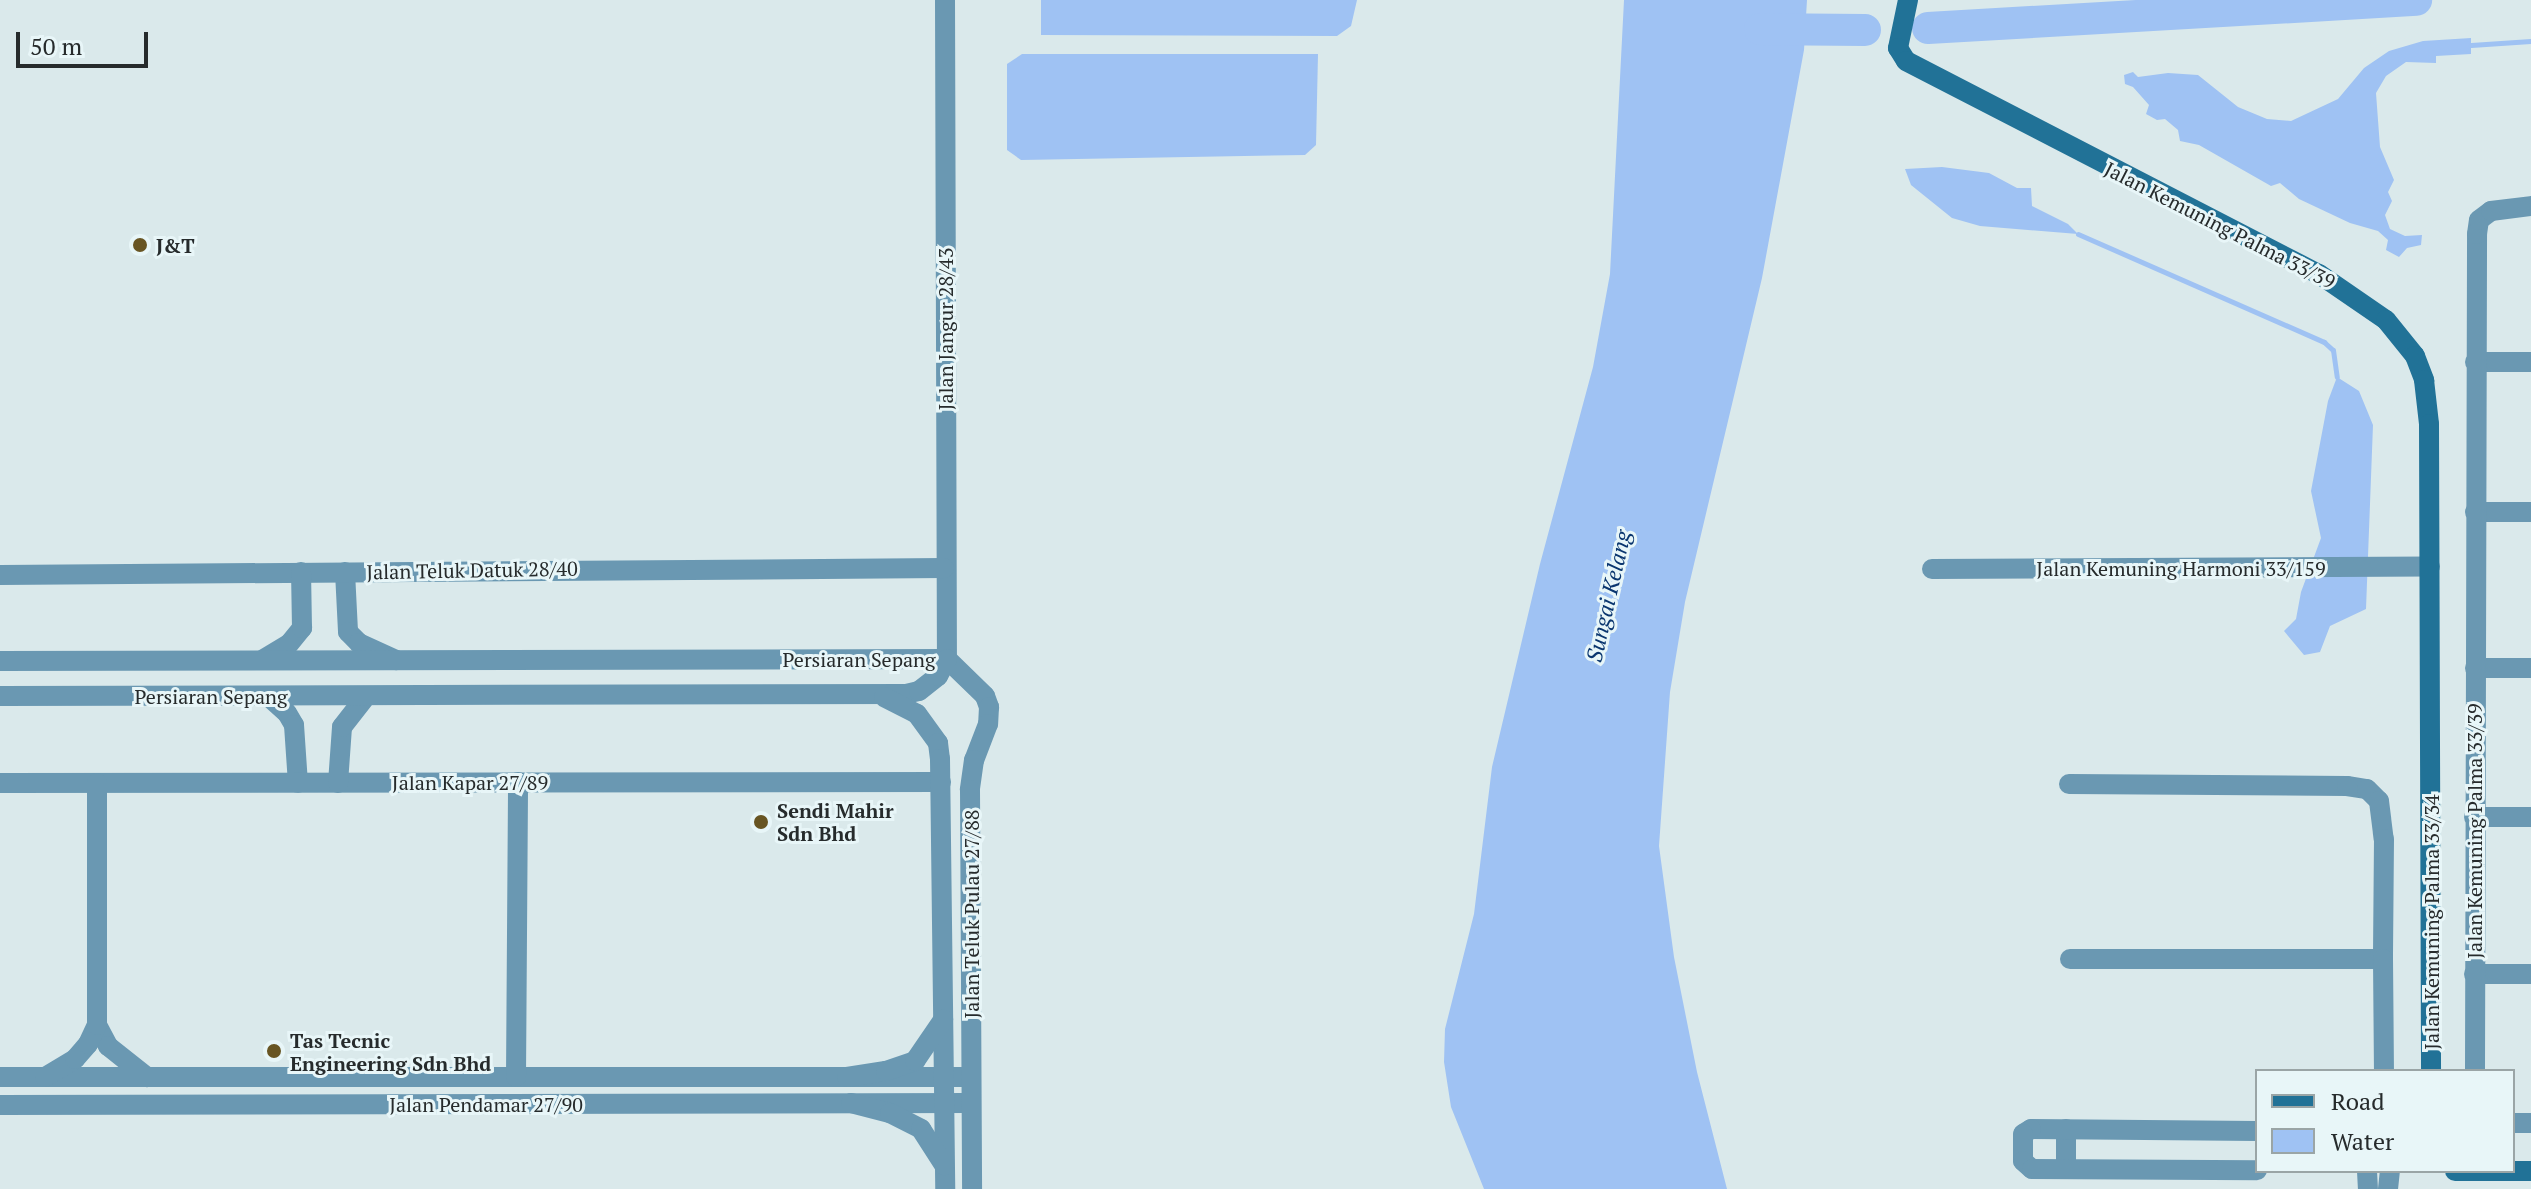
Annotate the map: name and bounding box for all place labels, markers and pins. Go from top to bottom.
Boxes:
place label: J&T [156,233,195,257]
marker: J&T [131,236,149,254]
place label: Sendi Mahir Sdn Bhd [777,798,894,845]
marker: Sendi Mahir Sdn Bhd [752,813,770,831]
place label: Tas Tecnic Engineering Sdn Bhd [290,1028,491,1075]
marker: Tas Tecnic Engineering Sdn Bhd [265,1042,283,1060]

